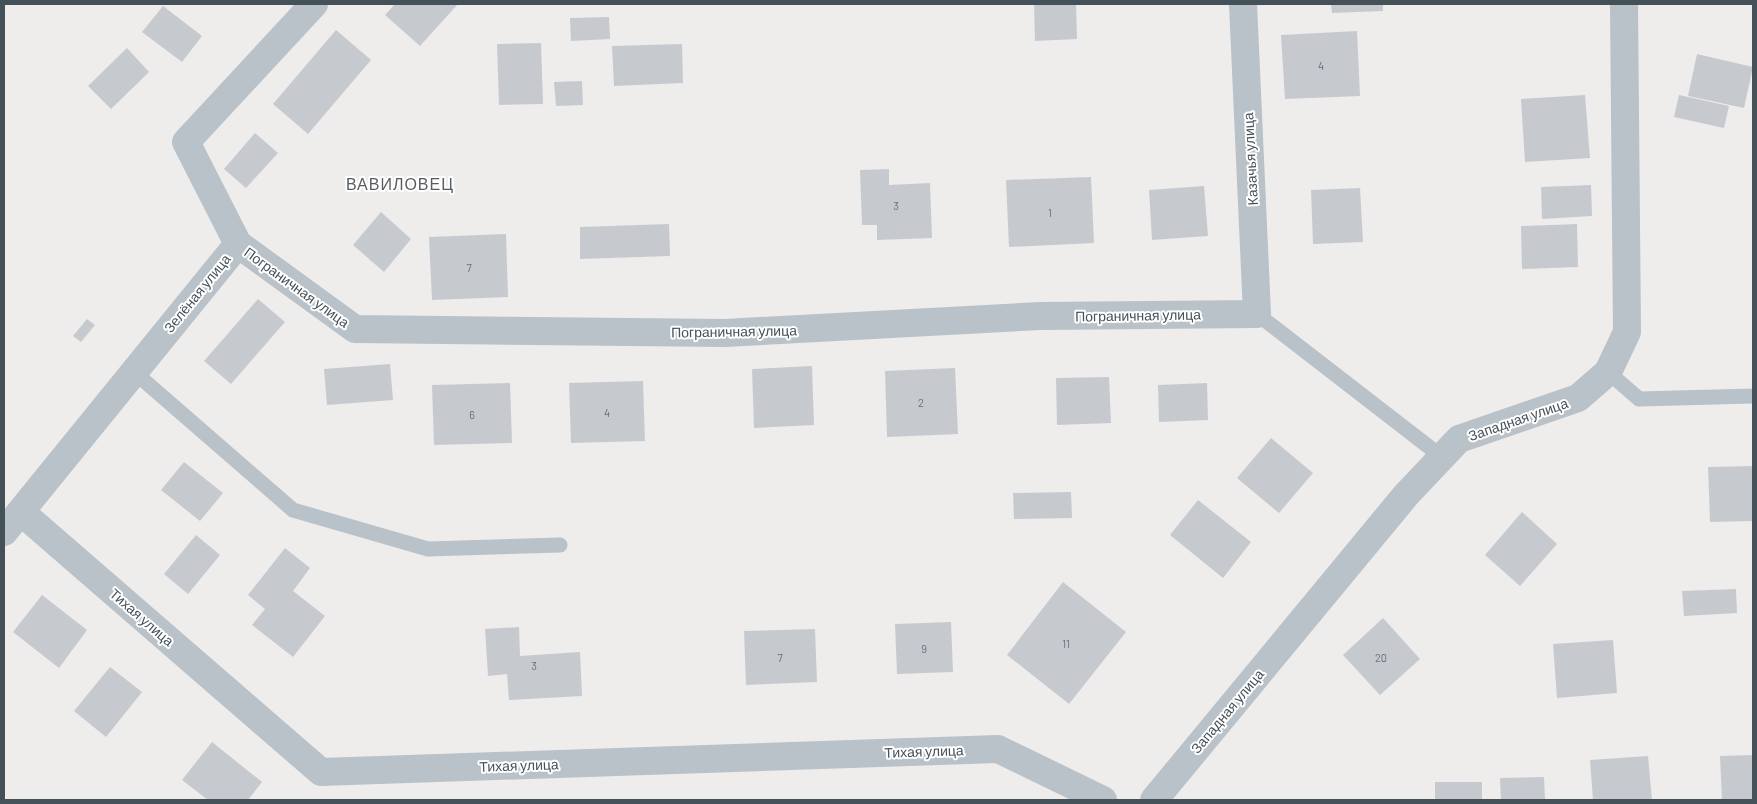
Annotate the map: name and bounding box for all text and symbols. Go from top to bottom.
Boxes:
house number: 4 [1318,59,1324,72]
street label: Казачья улица [1239,112,1261,206]
district label: ВАВИЛОВЕЦ [346,174,454,193]
house number: 3 [893,199,899,212]
house number: 1 [1048,206,1052,219]
street label: Пограничная улица [241,243,353,331]
street label: Зелёная улица [160,250,234,336]
house number: 7 [466,261,472,274]
street label: Пограничная улица [1075,305,1201,325]
street label: Пограничная улица [671,321,797,341]
street label: Западная улица [1466,394,1570,444]
house number: 2 [918,396,924,409]
house number: 4 [604,406,610,419]
house number: 6 [469,408,475,421]
street label: Тихая улица [107,585,178,650]
house number: 11 [1062,637,1070,650]
house number: 9 [921,642,927,655]
house number: 7 [777,651,783,664]
house number: 20 [1375,651,1387,664]
house number: 3 [531,659,537,672]
street label: Западная улица [1187,665,1267,756]
street label: Тихая улица [884,741,964,761]
street label: Тихая улица [479,755,559,775]

